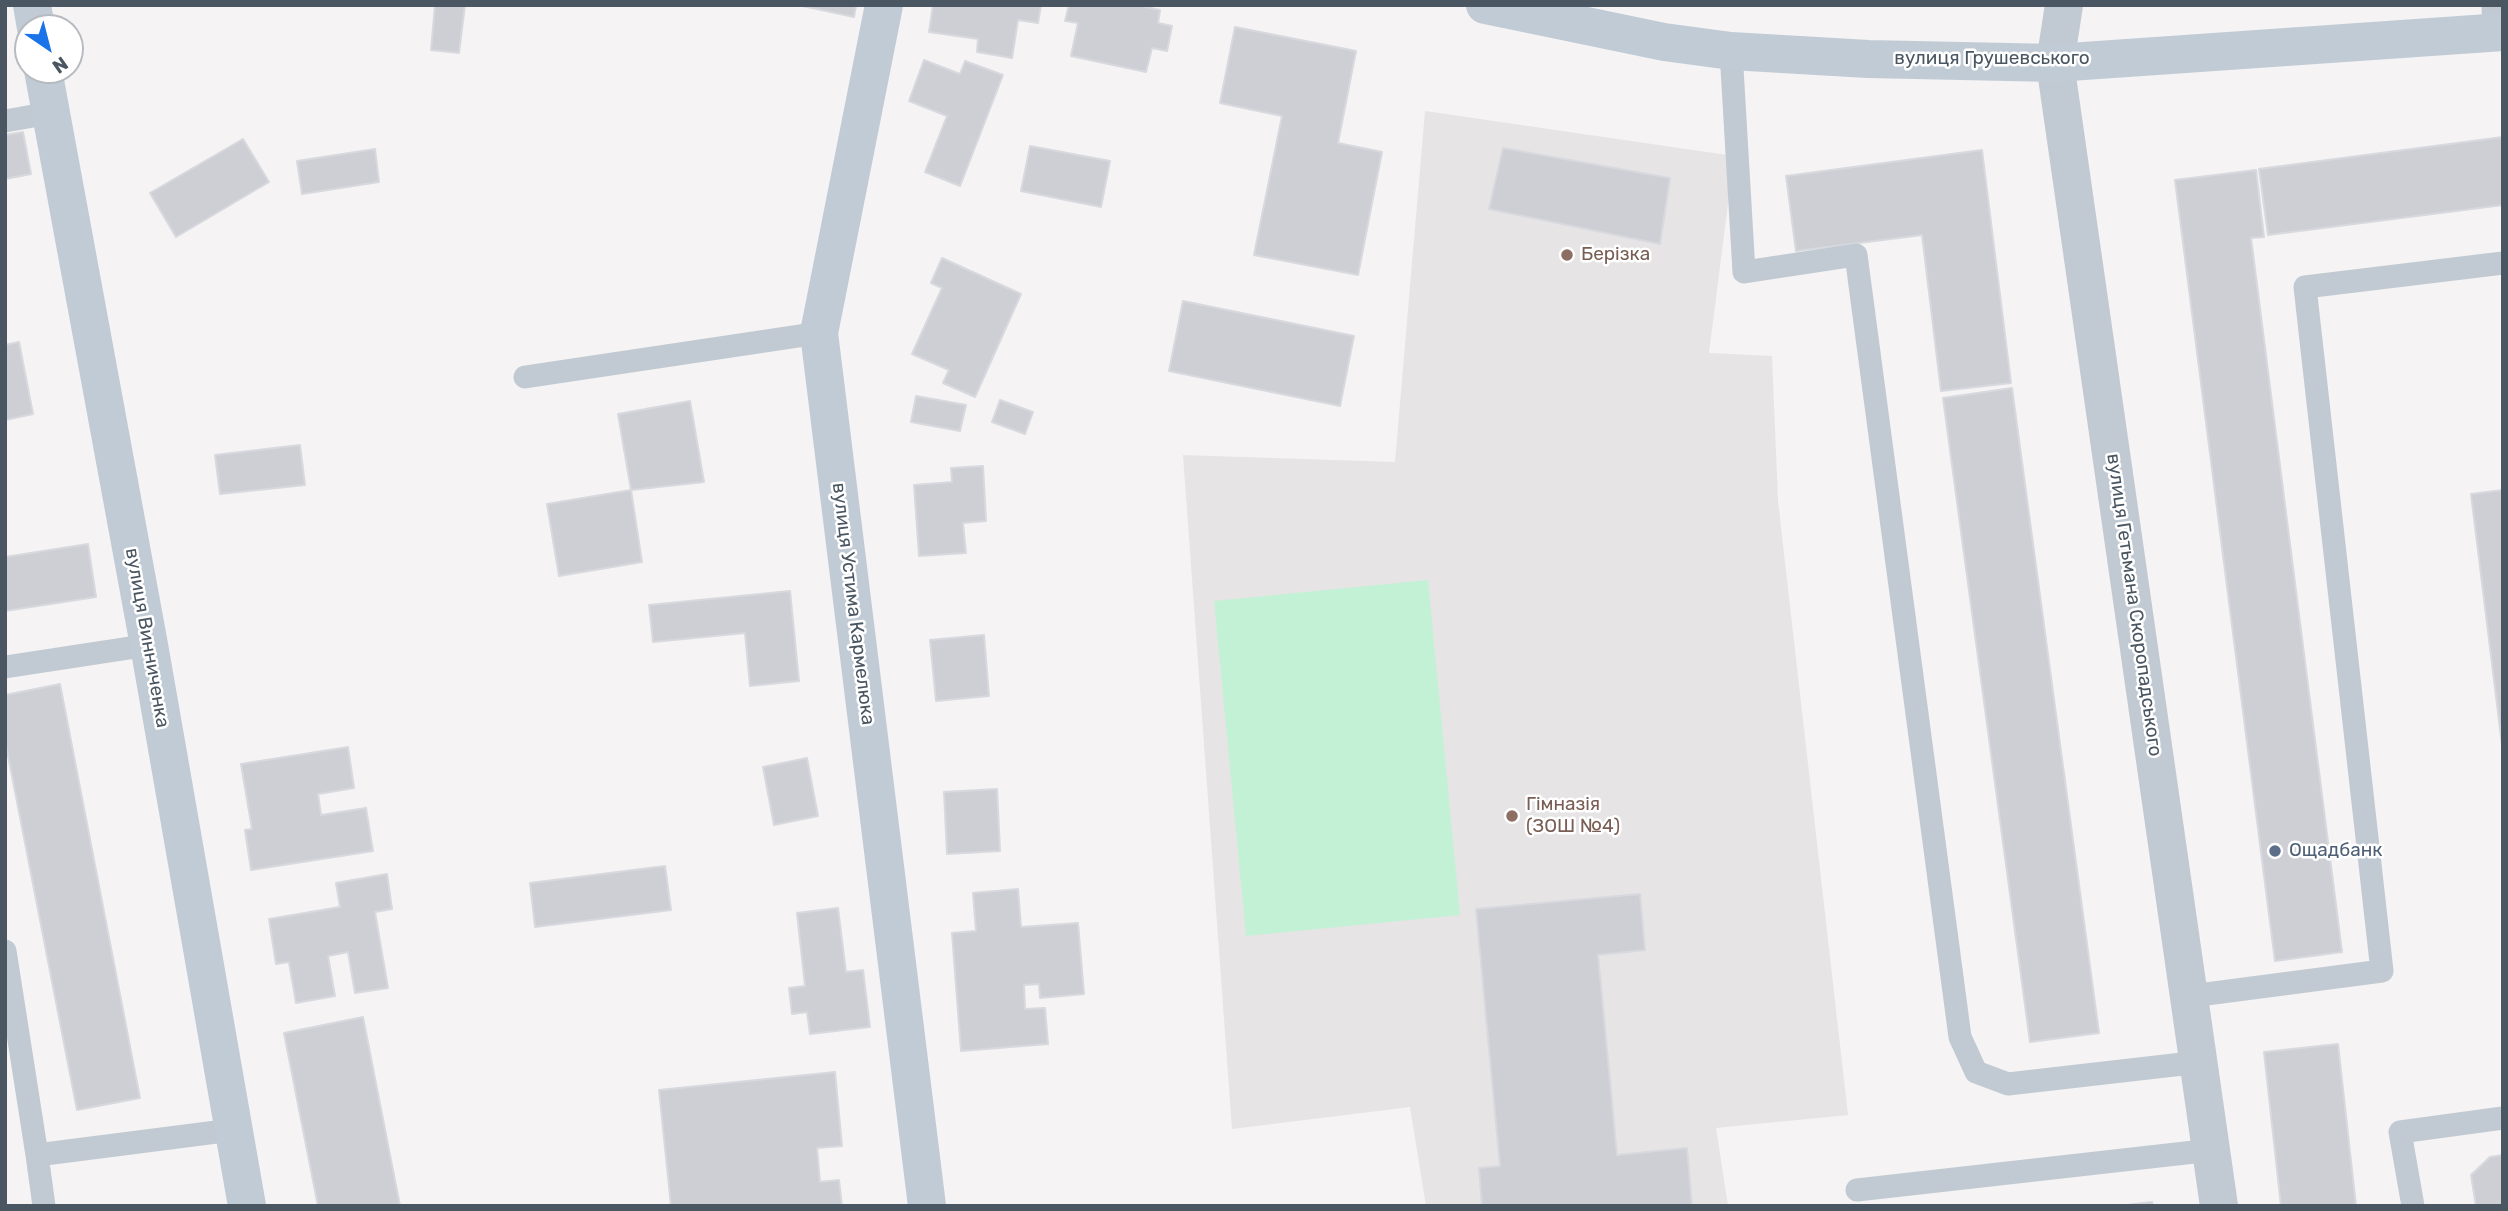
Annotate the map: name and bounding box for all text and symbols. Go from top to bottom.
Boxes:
north arrow [14,14,84,84]
street label: вулиця Грушевського [1894,48,2090,70]
text: N [48,52,72,78]
place label: Берізка [1581,244,1650,266]
marker: Берізка [1559,247,1575,263]
street label: вулиця Гетьмана Скоропадського [2101,452,2167,758]
street label: вулиця Устима Кармелюка [827,482,879,726]
street label: вулиця Винниченка [120,546,174,730]
place label: Гімназія (ЗОШ №4) [1526,794,1620,838]
marker: Гімназія (ЗОШ №4) [1504,808,1520,824]
place label: Ощадбанк [2289,840,2382,862]
marker: Ощадбанк [2267,843,2283,859]

